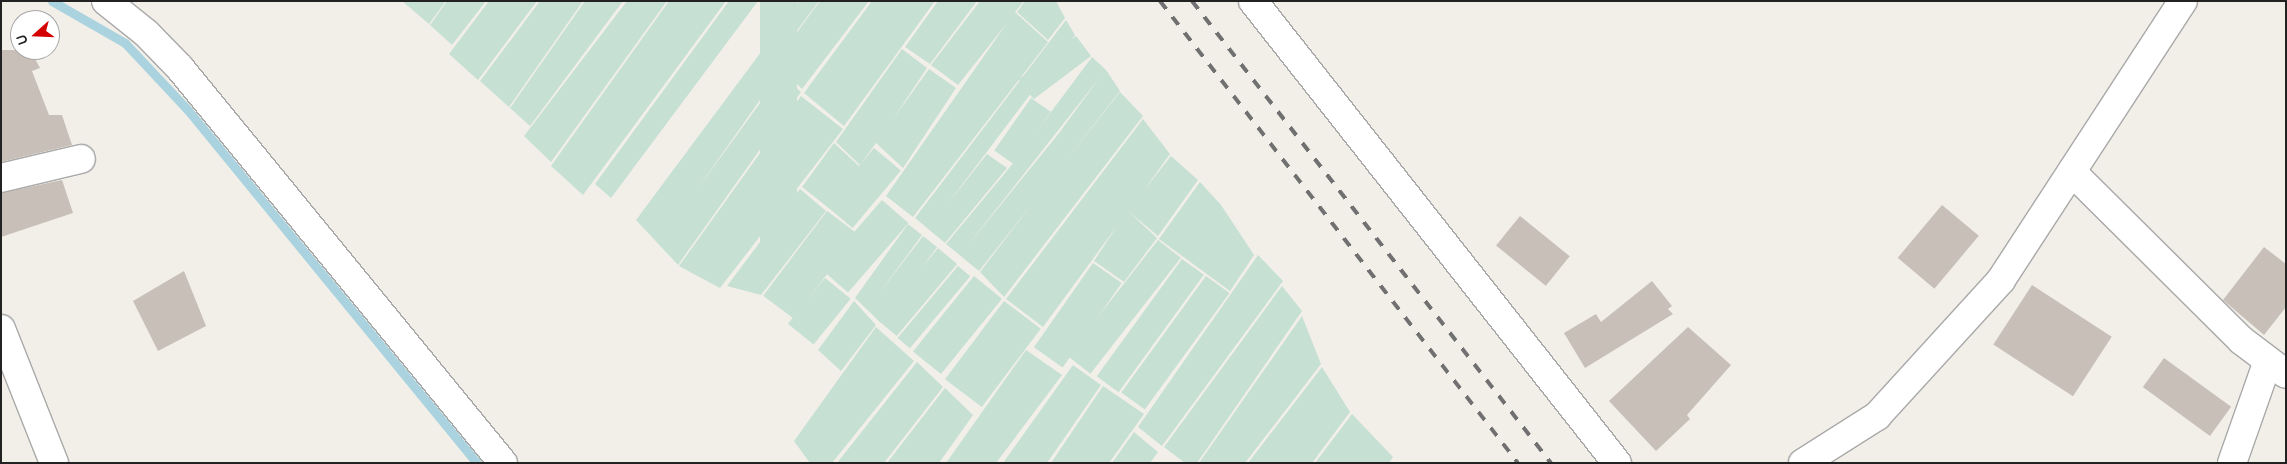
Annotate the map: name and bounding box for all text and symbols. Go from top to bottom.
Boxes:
north arrow [10,10,60,60]
text: U [12,32,32,48]

